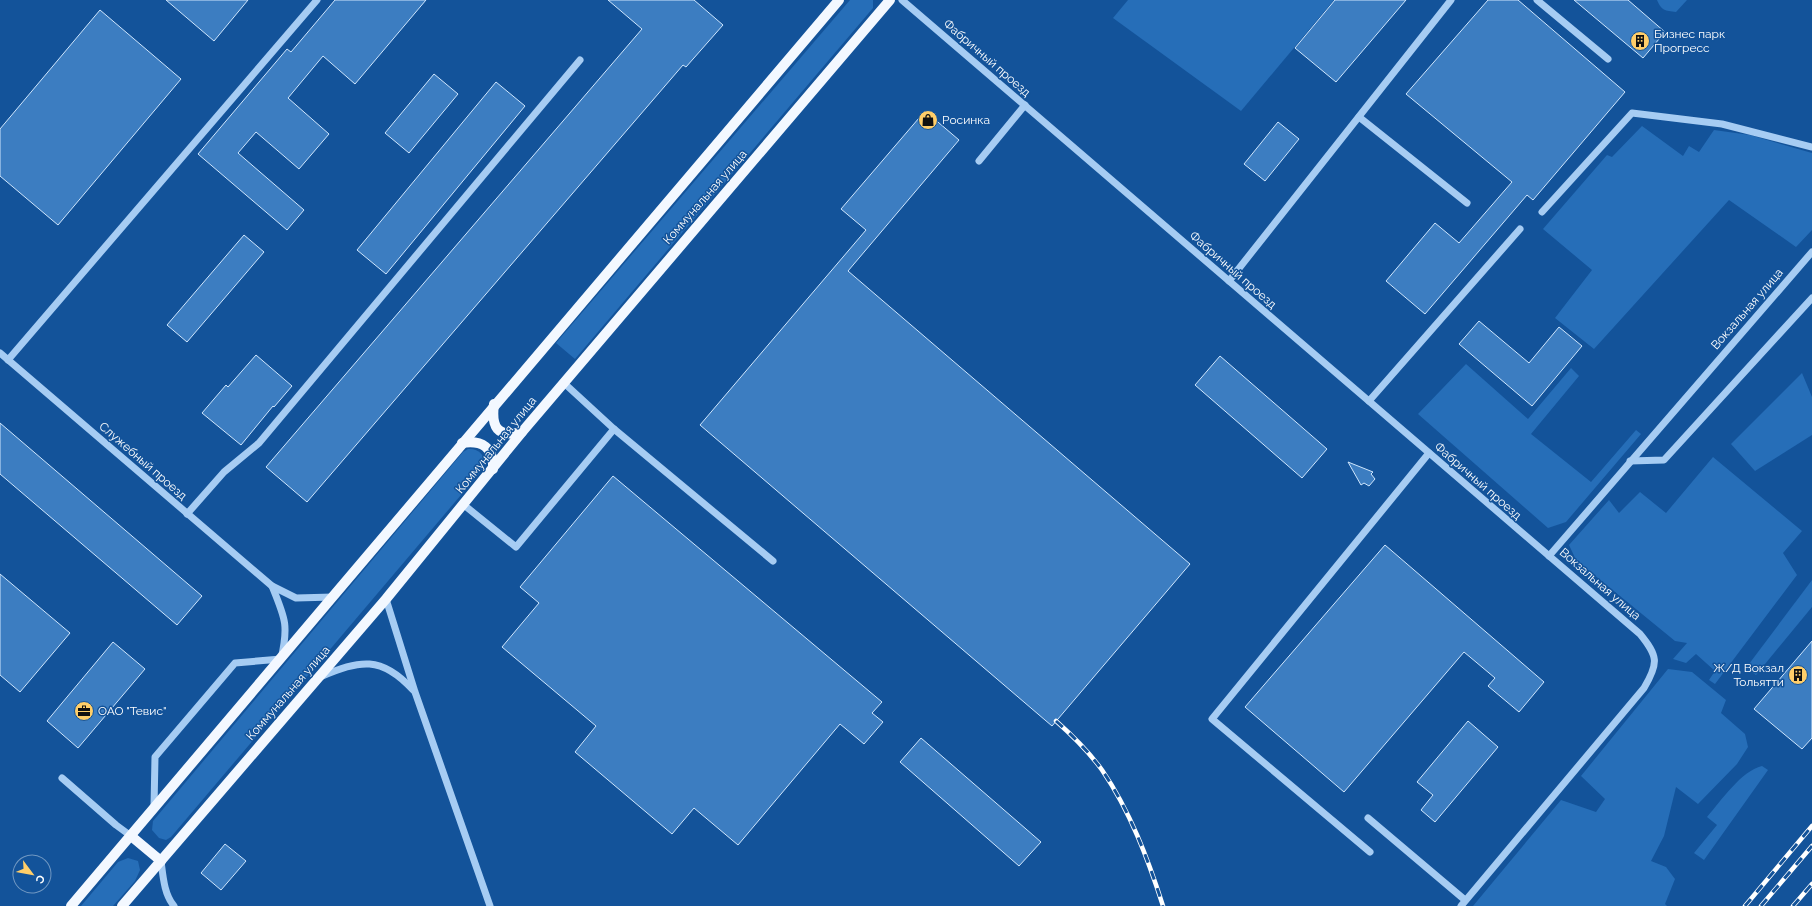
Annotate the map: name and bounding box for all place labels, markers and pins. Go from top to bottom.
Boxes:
place label: Бизнес парк Прогресс [1654,27,1725,55]
building icon: Бизнес парк Прогресс [1629,30,1651,52]
shop icon: Росинка [917,109,939,131]
place label: Росинка [942,113,990,127]
place label: Ж/Д Вокзал Тольятти [1713,661,1784,689]
building icon: Ж/Д Вокзал Тольятти [1787,664,1809,686]
office icon: ОАО "Тевис" [73,700,95,722]
place label: ОАО "Тевис" [98,704,166,718]

